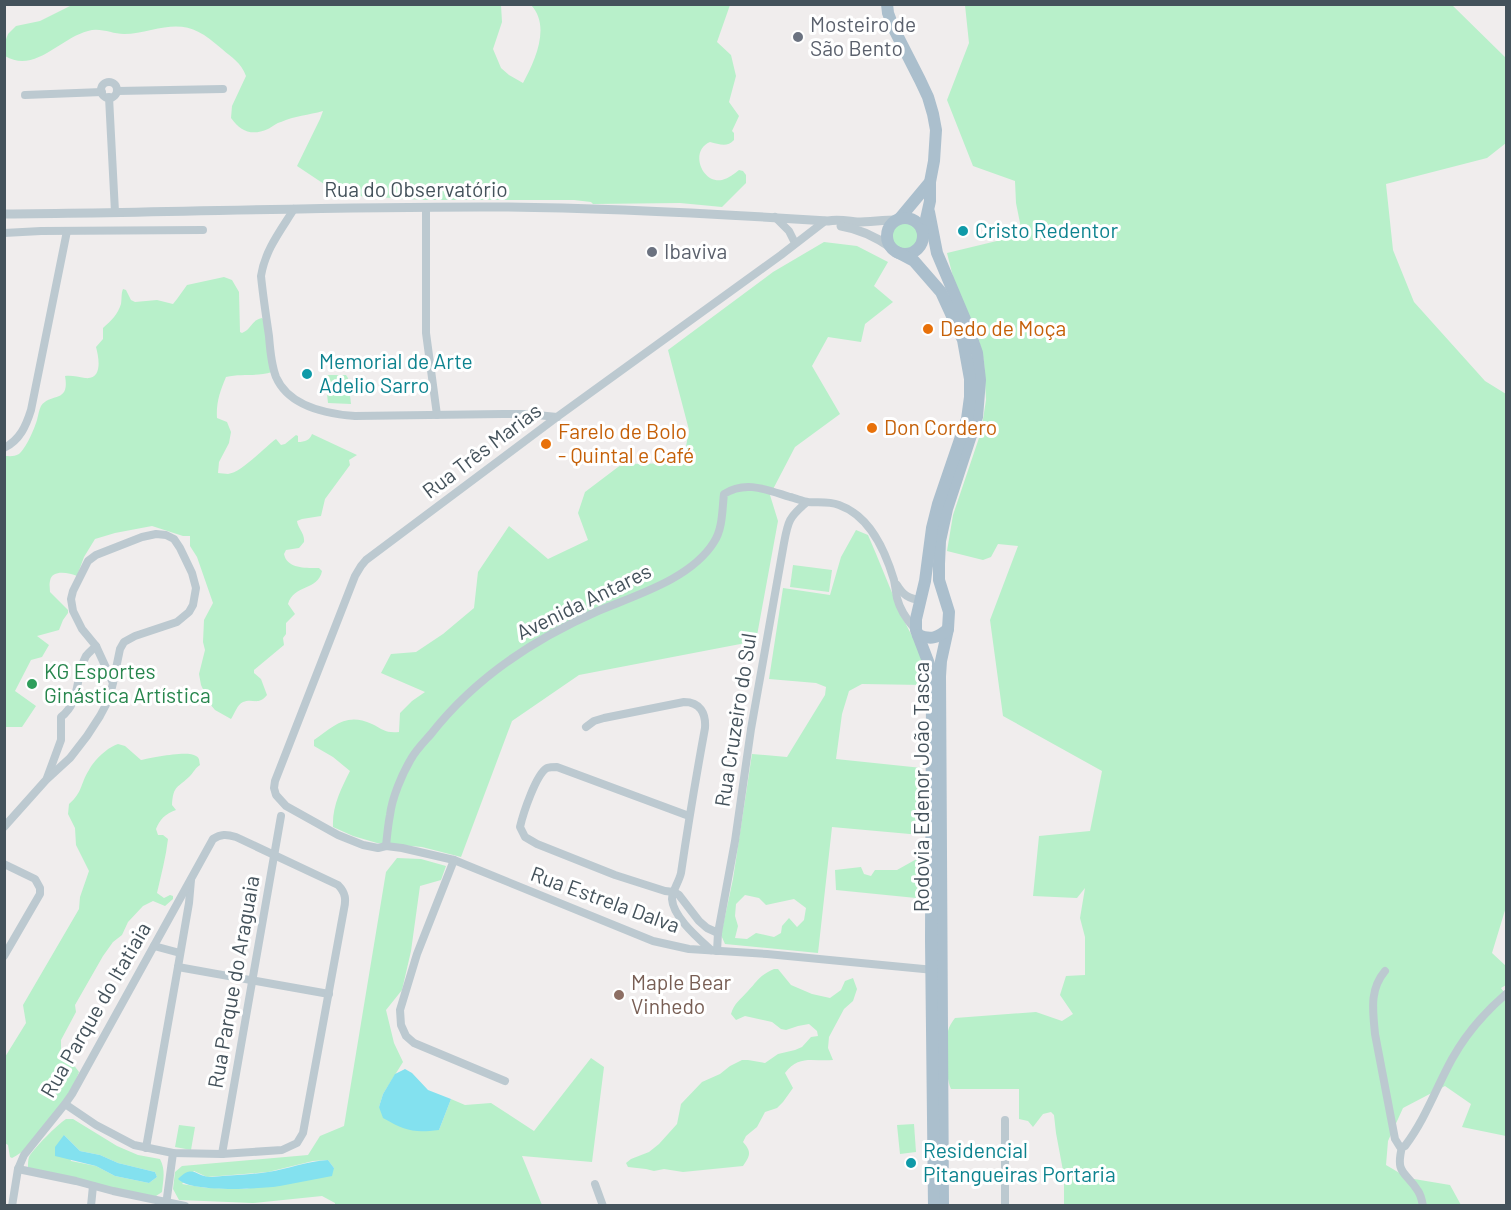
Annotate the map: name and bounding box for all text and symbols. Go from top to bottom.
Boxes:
place label: Mosteiro de São Bento [810,11,916,60]
marker: Mosteiro de São Bento [791,30,805,44]
street label: Rua do Observatório [324,176,508,201]
place label: Cristo Redentor [975,217,1119,242]
marker: Cristo Redentor [956,224,970,238]
place label: Ibaviva [664,238,727,263]
marker: Ibaviva [645,245,659,259]
place label: Dedo de Moça [940,315,1066,340]
marker: Dedo de Moça [921,322,935,336]
place label: Memorial de Arte Adelio Sarro [319,348,473,397]
marker: Memorial de Arte Adelio Sarro [300,367,314,381]
street label: Rua Três Marias [417,397,545,503]
place label: Don Cordero [884,414,997,439]
place label: Farelo de Bolo - Quintal e Café [558,418,694,467]
marker: Don Cordero [865,421,879,435]
marker: Farelo de Bolo - Quintal e Café [539,437,553,451]
street label: Avenida Antares [512,557,655,644]
street label: Rua Cruzeiro do Sul [708,631,761,808]
place label: KG Esportes Ginástica Artística [44,658,211,707]
street label: Rodovia Edenor João Tasca [908,662,933,912]
marker: KG Esportes Ginástica Artística [25,677,39,691]
street label: Rua Estrela Dalva [528,860,683,937]
street label: Rua Parque do Araguaia [202,874,264,1090]
street label: Rua Parque do Itatiaia [34,917,155,1101]
place label: Maple Bear Vinhedo [631,969,732,1018]
marker: Maple Bear Vinhedo [612,988,626,1002]
place label: Residencial Pitangueiras Portaria [923,1137,1116,1186]
marker: Residencial Pitangueiras Portaria [904,1156,918,1170]

